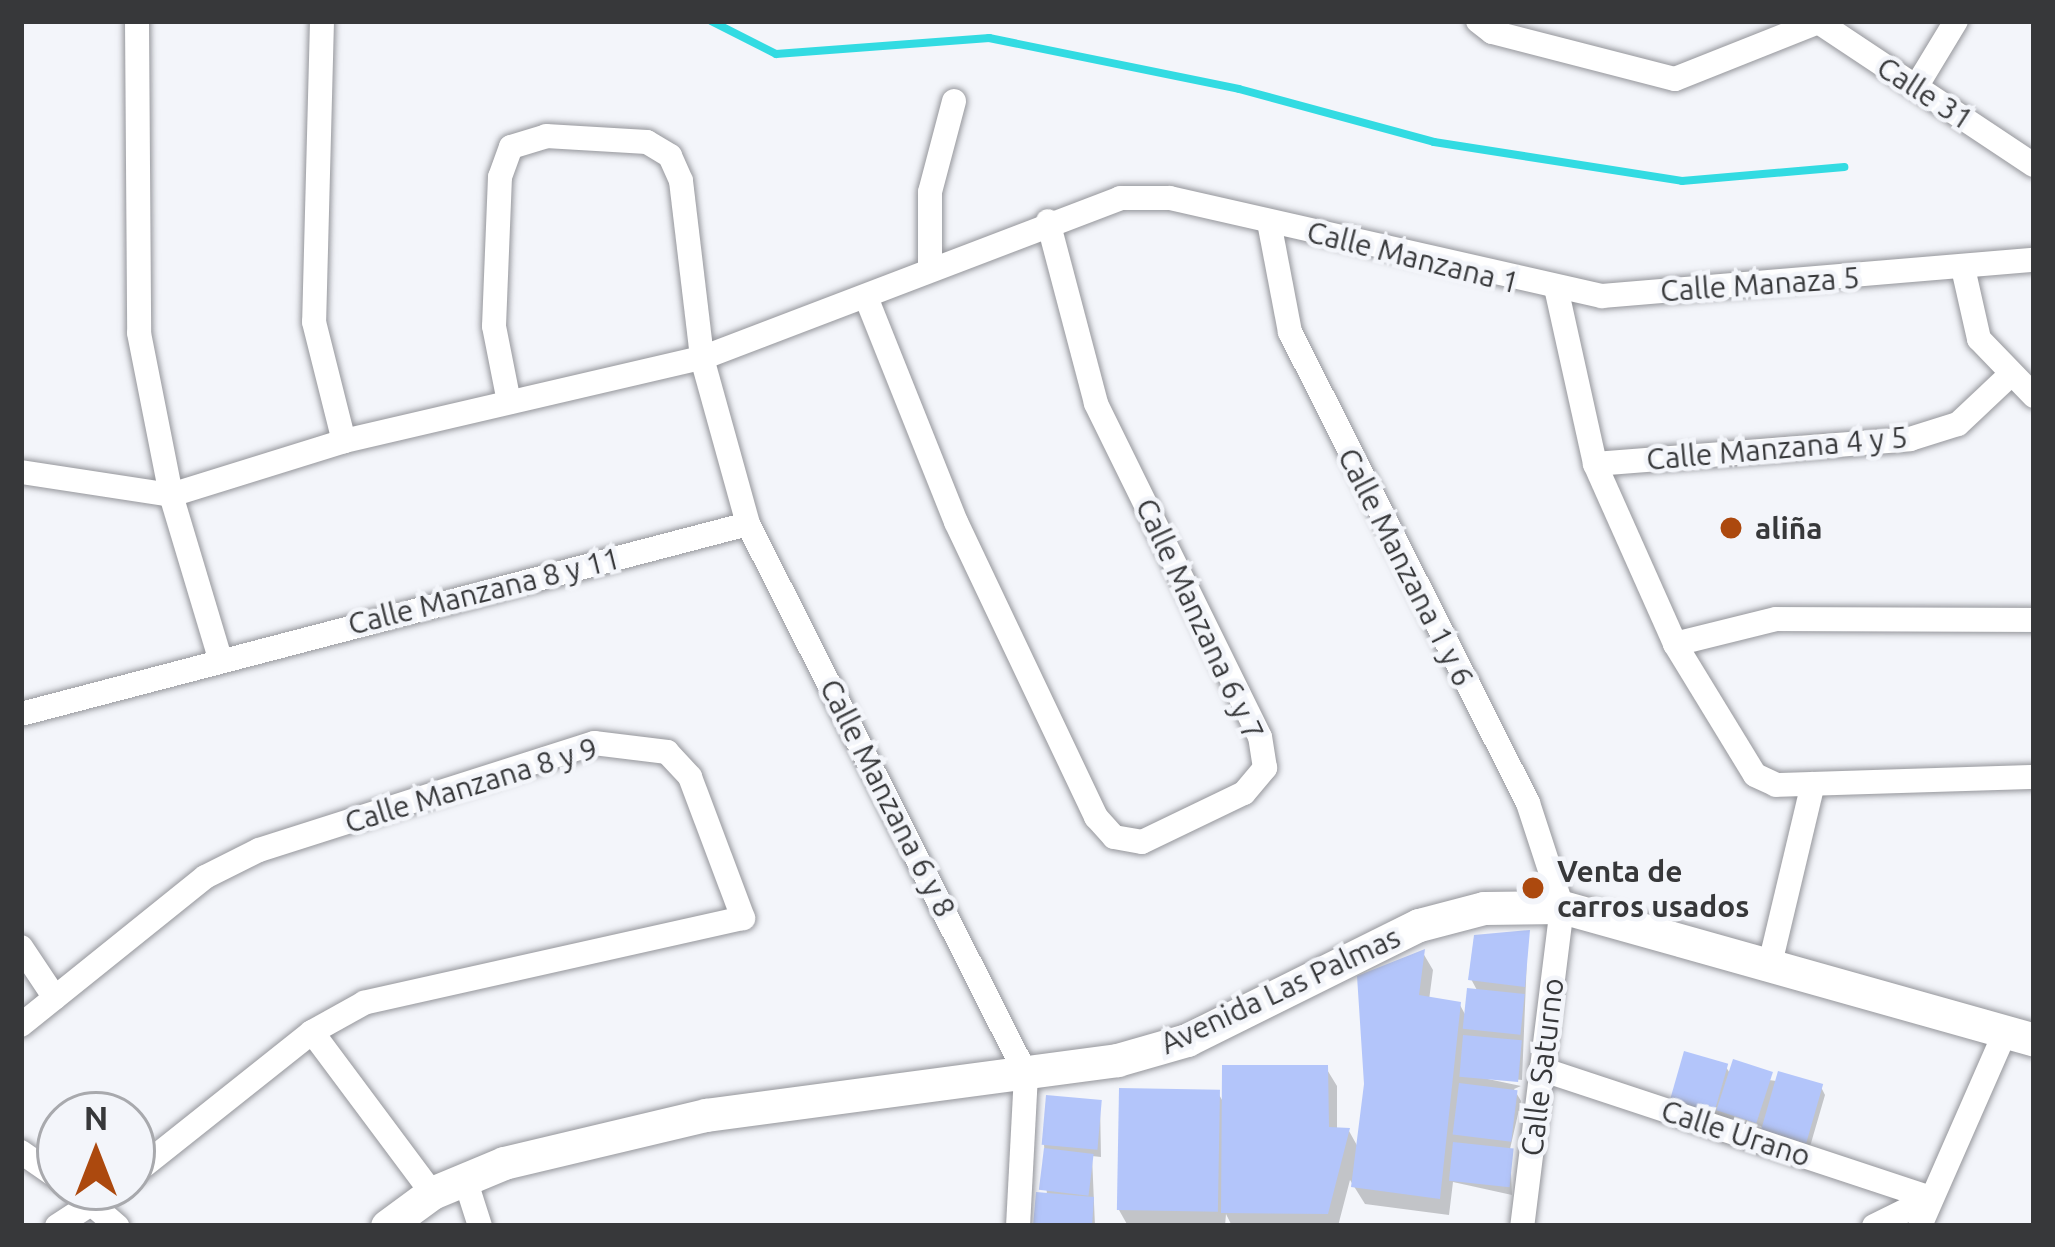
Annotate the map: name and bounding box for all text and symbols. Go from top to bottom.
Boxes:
street label: Calle 31 [1870,49,1980,137]
street label: Calle Manzana 1 [1303,213,1523,301]
street label: Calle Manaza 5 [1659,259,1861,309]
street label: Calle Manzana 4 y 5 [1645,419,1909,477]
street label: Calle Manzana 1 y 6 [1330,442,1482,692]
street label: Calle Manzana 6 y 7 [1128,493,1272,745]
place label: aliña [1755,510,1823,546]
marker: aliña [1718,515,1744,541]
street label: Calle Manzana 8 y 11 [344,540,624,642]
street label: Calle Manzana 6 y 8 [812,673,964,923]
street label: Calle Manzana 8 y 9 [340,729,602,841]
place label: Venta de carros usados [1557,853,1749,924]
marker: Venta de carros usados [1520,875,1546,901]
street label: Avenida Las Palmas [1154,919,1406,1061]
street label: Calle Saturno [1513,976,1571,1158]
north arrow [36,1091,156,1211]
street label: Calle Urano [1657,1092,1815,1174]
text: N [84,1099,108,1136]

